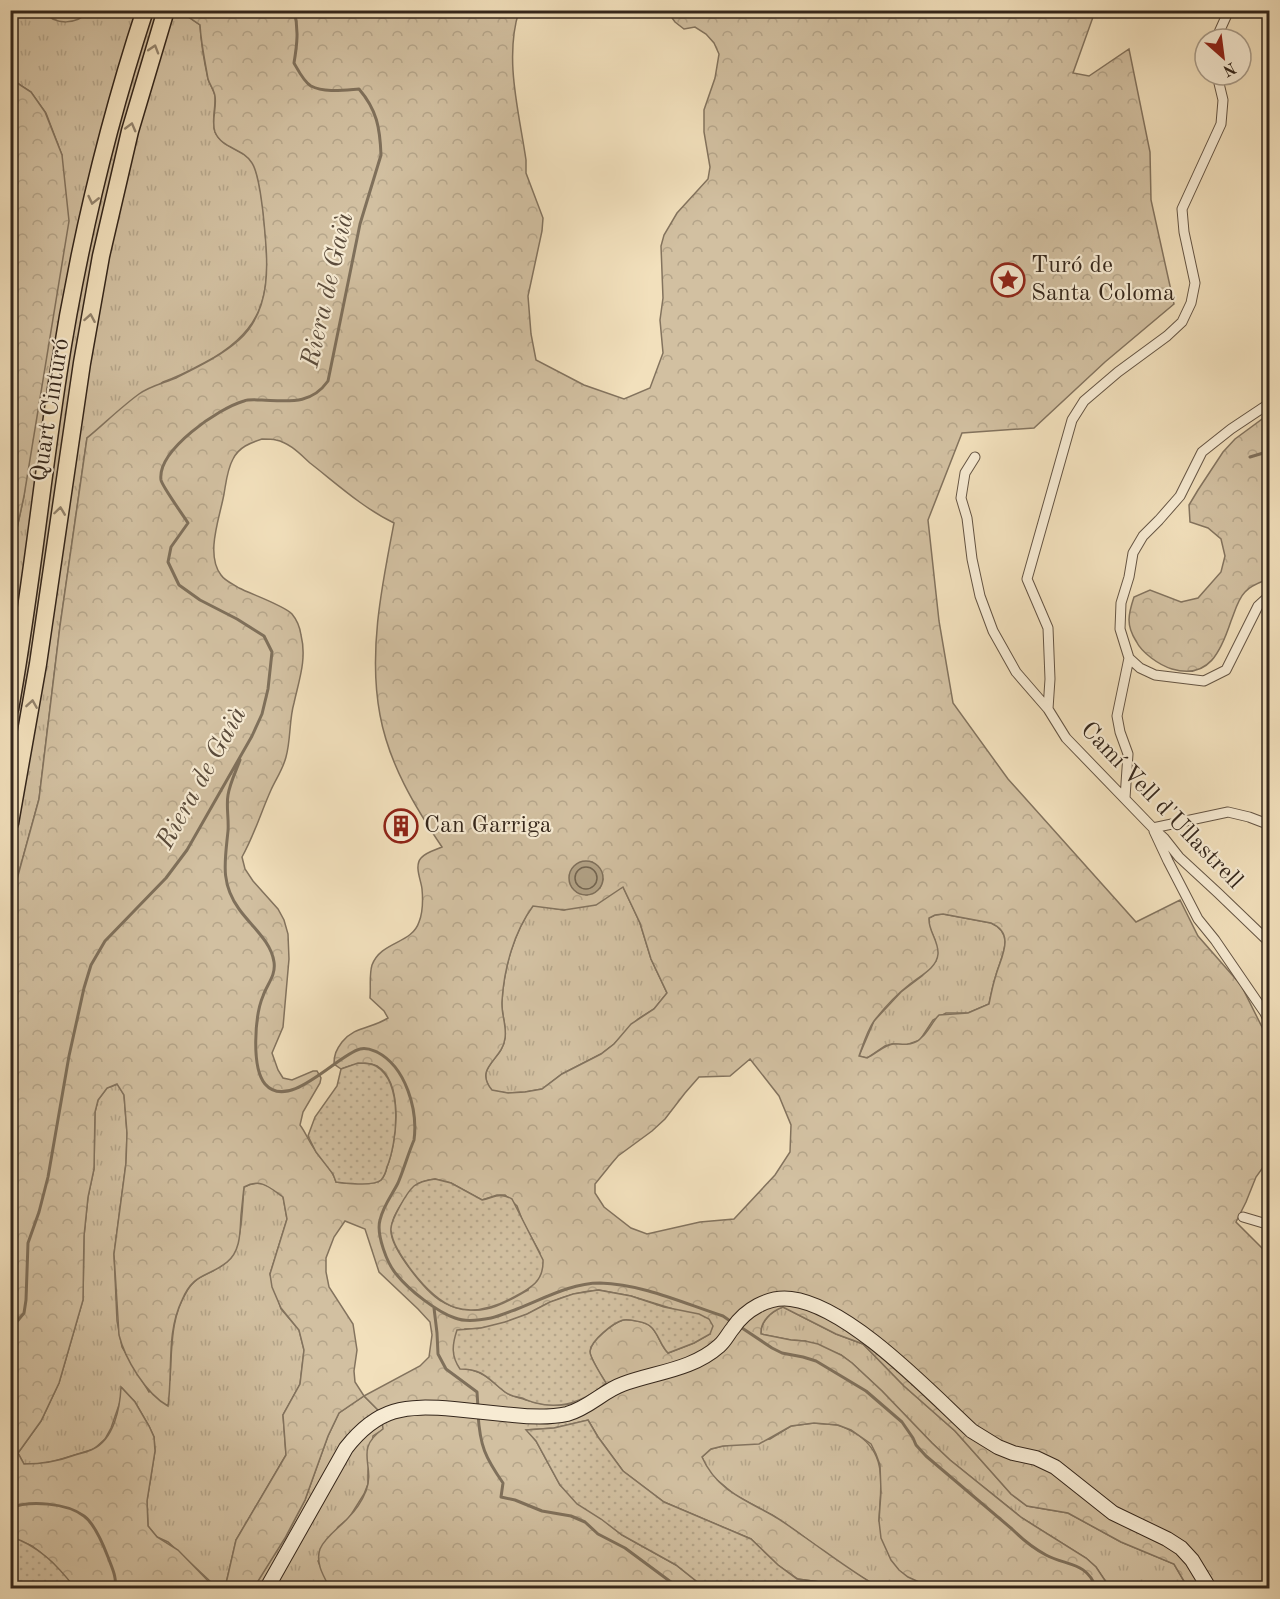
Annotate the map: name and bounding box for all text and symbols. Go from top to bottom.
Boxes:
north arrow [1193,27,1253,87]
one-way arrow [147,44,159,55]
text: N [1219,59,1238,79]
one-way arrow [124,123,137,133]
one-way arrow [87,195,100,205]
water label: Riera de Gaià [297,210,358,371]
place label: Turó de Santa Coloma [1031,254,1175,306]
place icon: Turó de Santa Coloma [990,262,1026,298]
one-way arrow [83,313,96,323]
street label: Quart Cinturó [28,337,74,483]
one-way arrow [54,506,66,515]
one-way arrow [25,699,38,709]
water label: Riera de Gaià [152,703,252,854]
street label: Camí Vell d'Ullastrell [1075,718,1247,894]
building icon: Can Garriga [383,808,419,844]
place label: Can Garriga [424,814,552,838]

